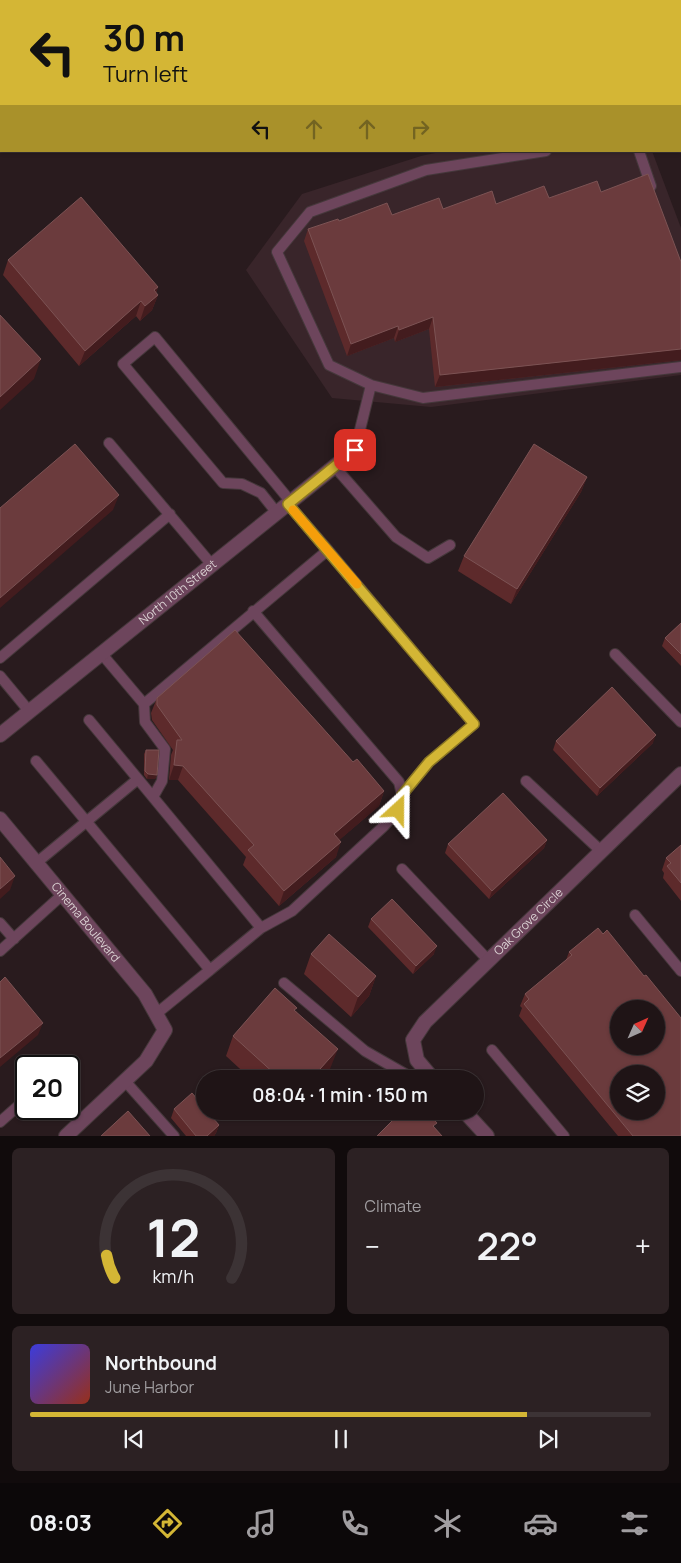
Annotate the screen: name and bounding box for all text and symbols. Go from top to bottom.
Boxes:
text: 30 m [103,14,185,62]
icon: left [20,20,85,85]
text: Turn left [103,59,188,89]
icon: left [247,115,275,143]
icon: ahead [300,115,328,143]
icon: ahead [353,115,381,143]
icon: right [406,115,434,143]
pin [334,429,376,471]
icon: arrive [341,436,369,464]
street label: North 10th Street [135,555,220,628]
position arrow [371,783,423,835]
street label: Cinema Boulevard [48,878,124,966]
street label: Oak Grove Circle [490,884,567,959]
north arrow [610,1000,665,1055]
map controls [610,1000,665,1120]
speed limit sign: 20 [15,1055,80,1120]
button: layers [610,1065,665,1120]
text: 08:04 · 1 min · 150 m [252,1082,428,1108]
text: Climate [365,1195,421,1217]
text: 12 [146,1202,200,1273]
text: 22° [476,1219,538,1271]
text: − [365,1227,380,1265]
text: + [635,1227,651,1265]
text: km/h [152,1264,194,1288]
text: Northbound [105,1350,217,1376]
text: June Harbor [105,1376,194,1398]
icon: previous [120,1425,148,1453]
icon: pause [327,1425,355,1453]
icon: next [534,1425,562,1453]
icon: directions [150,1506,185,1541]
icon: music [244,1506,279,1541]
icon: phone [337,1506,372,1541]
icon: climate [430,1506,465,1541]
icon: car [523,1506,558,1541]
icon: filters [617,1506,652,1541]
text: 08:03 [29,1508,92,1538]

